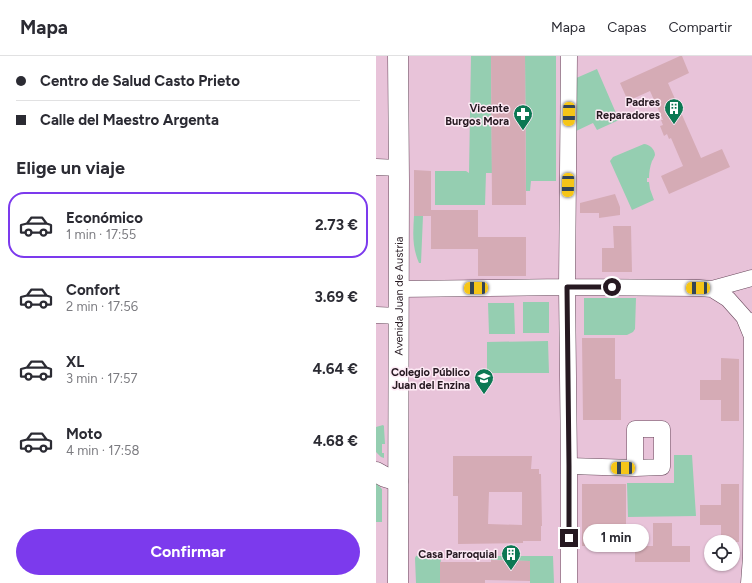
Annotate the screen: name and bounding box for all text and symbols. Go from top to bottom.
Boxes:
text: Mapa [20,16,68,39]
text: Mapa [551,19,585,36]
text: Capas [607,19,646,36]
text: Compartir [668,19,732,36]
text: Centro de Salud Casto Prieto [40,72,240,90]
place label: Padres Reparadores [596,96,660,122]
building icon: Padres Reparadores [663,97,685,125]
place label: Vicente Burgos Mora [445,102,509,128]
car [563,102,575,126]
pharmacy icon: Vicente Burgos Mora [512,103,534,131]
text: Calle del Maestro Argenta [40,111,219,129]
text: Elige un viaje [16,157,125,179]
car [562,173,574,197]
icon: car [18,207,54,243]
text: Económico [66,209,143,227]
text: 2.73 € [315,216,358,234]
text: 1 min · 17:55 [66,227,136,242]
street label: Avenida Juan de Austria [393,237,406,355]
route start [603,278,621,296]
icon: car [18,279,54,315]
text: Confort [66,281,120,299]
car [464,282,488,294]
car [686,282,710,294]
text: 3.69 € [315,288,358,306]
text: 2 min · 17:56 [66,299,138,314]
icon: car [18,351,54,387]
text: XL [66,353,84,371]
text: 4.64 € [313,360,358,378]
place label: Colegio Público Juan del Enzina [391,366,471,392]
school or university icon: Colegio Público Juan del Enzina [473,367,495,395]
text: 3 min · 17:57 [66,371,137,386]
icon: car [18,423,54,459]
text: Moto [66,425,102,443]
text: 4.68 € [313,432,358,450]
text: 4 min · 17:58 [66,443,139,458]
car [611,462,635,474]
callout: 1 min [583,524,649,552]
button: Confirmar [16,529,360,575]
route end [560,529,578,547]
text: 1 min [601,530,631,545]
map controls [704,535,740,571]
button: locate [704,535,740,571]
building icon: Casa Parroquial [500,543,522,571]
place label: Casa Parroquial [418,548,497,561]

